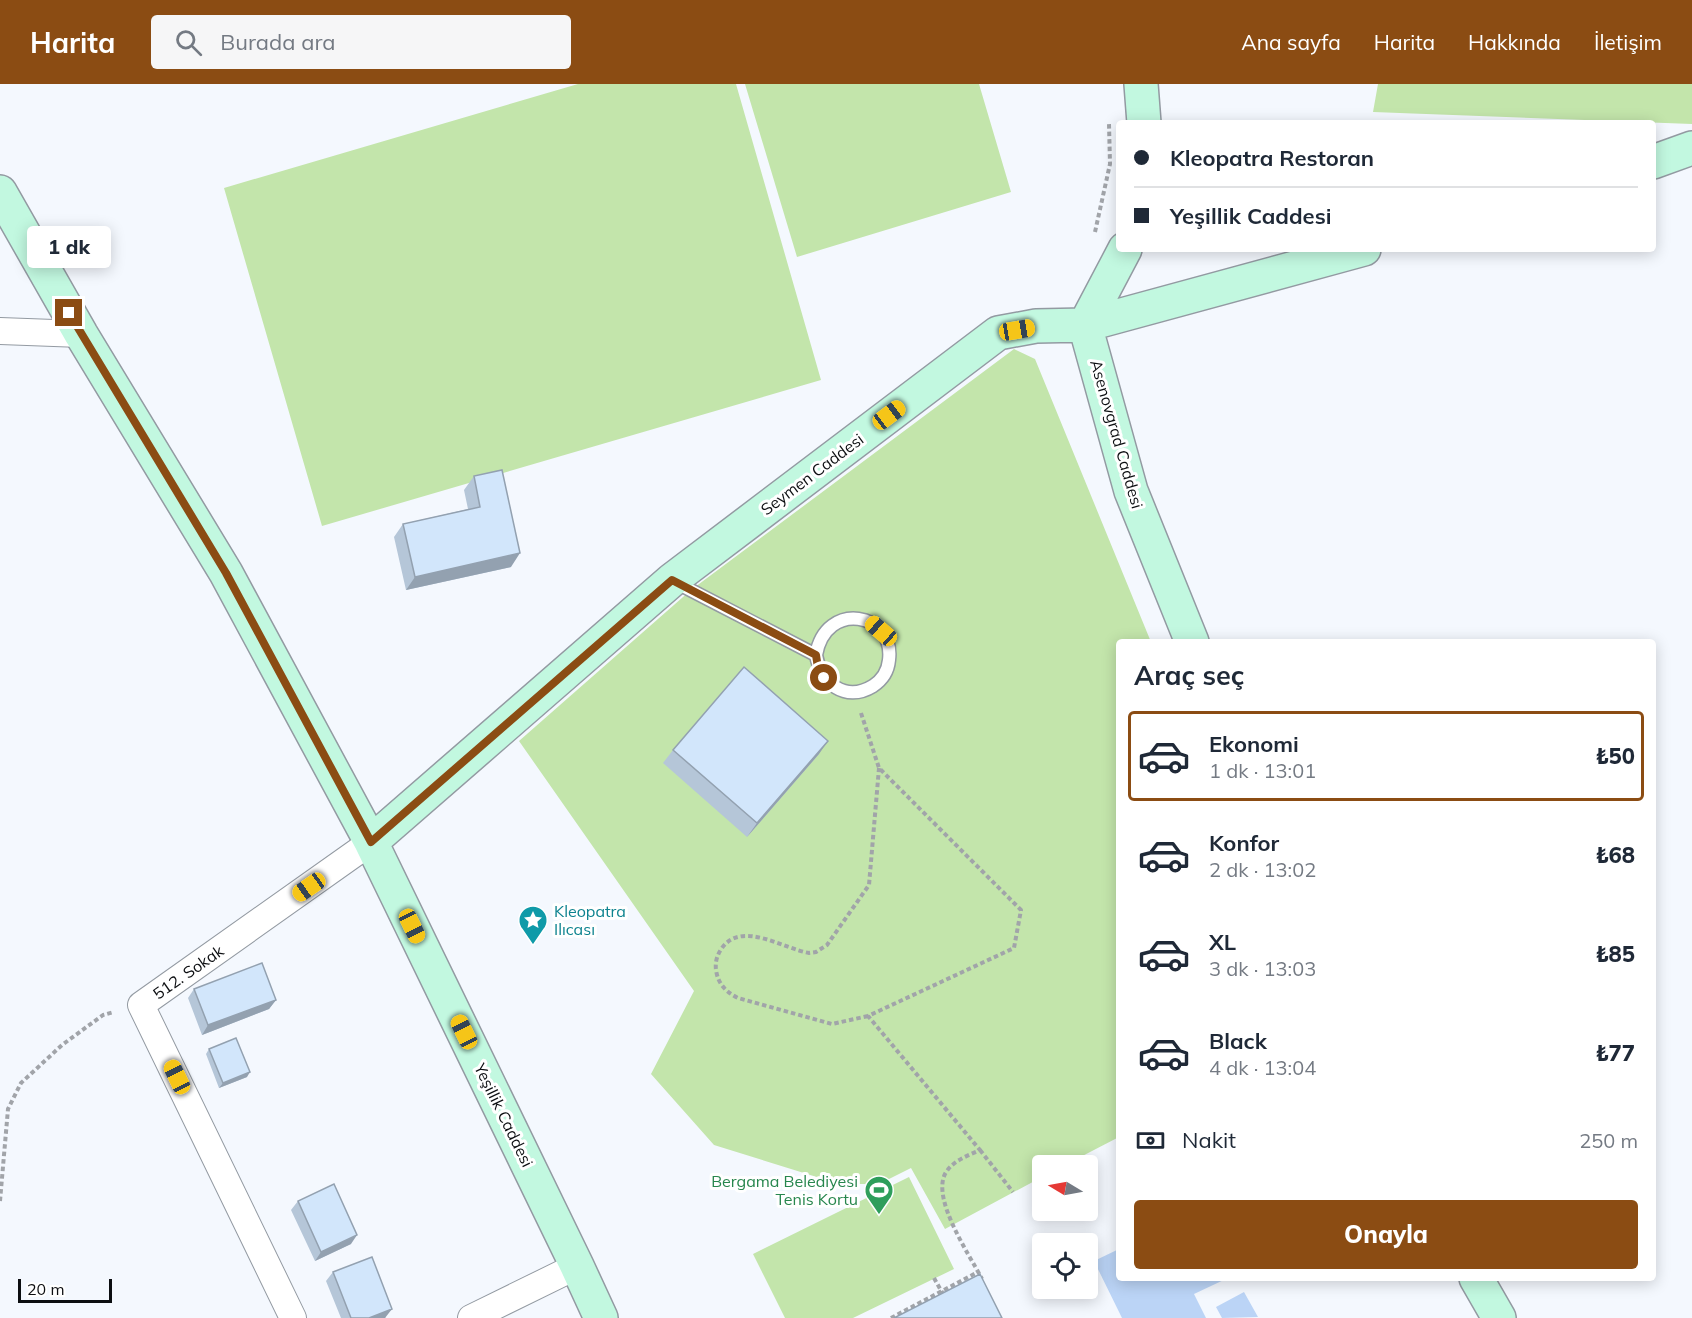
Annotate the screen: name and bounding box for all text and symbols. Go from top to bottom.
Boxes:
search box [151,15,571,69]
text: Harita [30,25,115,60]
icon: search [172,26,205,59]
text: Burada ara [220,28,335,56]
text: Ana sayfa [1241,29,1341,55]
text: Harita [1374,29,1435,55]
text: Hakkında [1468,29,1561,55]
text: İletişim [1594,29,1662,55]
text: Kleopatra Restoran [1170,144,1374,172]
text: Yeşillik Caddesi [1170,202,1331,230]
callout: 1 dk [27,226,111,268]
text: 1 dk [48,234,90,259]
route end [55,299,82,326]
car [998,318,1036,342]
street label: Asenovgrad Caddesi [1086,357,1148,511]
car [869,397,909,433]
street label: Seymen Caddesi [757,429,867,519]
car [862,612,900,650]
text: Araç seç [1134,658,1244,692]
route start [810,664,837,691]
icon: car [1137,729,1191,783]
text: Ekonomi [1209,730,1299,758]
text: ₺50 [1595,742,1635,770]
text: 1 dk · 13:01 [1209,758,1316,783]
icon: car [1137,828,1191,882]
text: Konfor [1209,829,1279,857]
text: ₺68 [1595,841,1635,869]
text: 2 dk · 13:02 [1209,857,1316,882]
car [289,869,329,905]
place label: Kleopatra Ilıcası [554,901,626,939]
place icon: Kleopatra Ilıcası [517,904,549,946]
car [396,906,428,946]
icon: car [1137,927,1191,981]
text: XL [1209,928,1236,956]
street label: 512. Sokak [149,940,228,1004]
text: ₺85 [1595,940,1635,968]
text: 3 dk · 13:03 [1209,956,1316,981]
car [448,1012,480,1052]
icon: car [1137,1026,1191,1080]
text: Black [1209,1027,1267,1055]
text: ₺77 [1595,1039,1635,1067]
text: 4 dk · 13:04 [1209,1055,1316,1080]
car [161,1057,193,1097]
street label: Yeşillik Caddesi [470,1059,538,1170]
icon: cash [1134,1124,1167,1157]
text: Nakit [1182,1126,1236,1154]
text: 250 m [1579,1128,1638,1153]
north arrow [1032,1155,1098,1221]
map controls [1032,1155,1098,1299]
place label: Bergama Belediyesi Tenis Kortu [711,1171,858,1209]
sports icon: Bergama Belediyesi Tenis Kortu [863,1174,895,1216]
button: Onayla [1134,1200,1638,1269]
button: locate [1032,1233,1098,1299]
scale bar [18,1276,112,1304]
text: 20 m [27,1279,64,1299]

